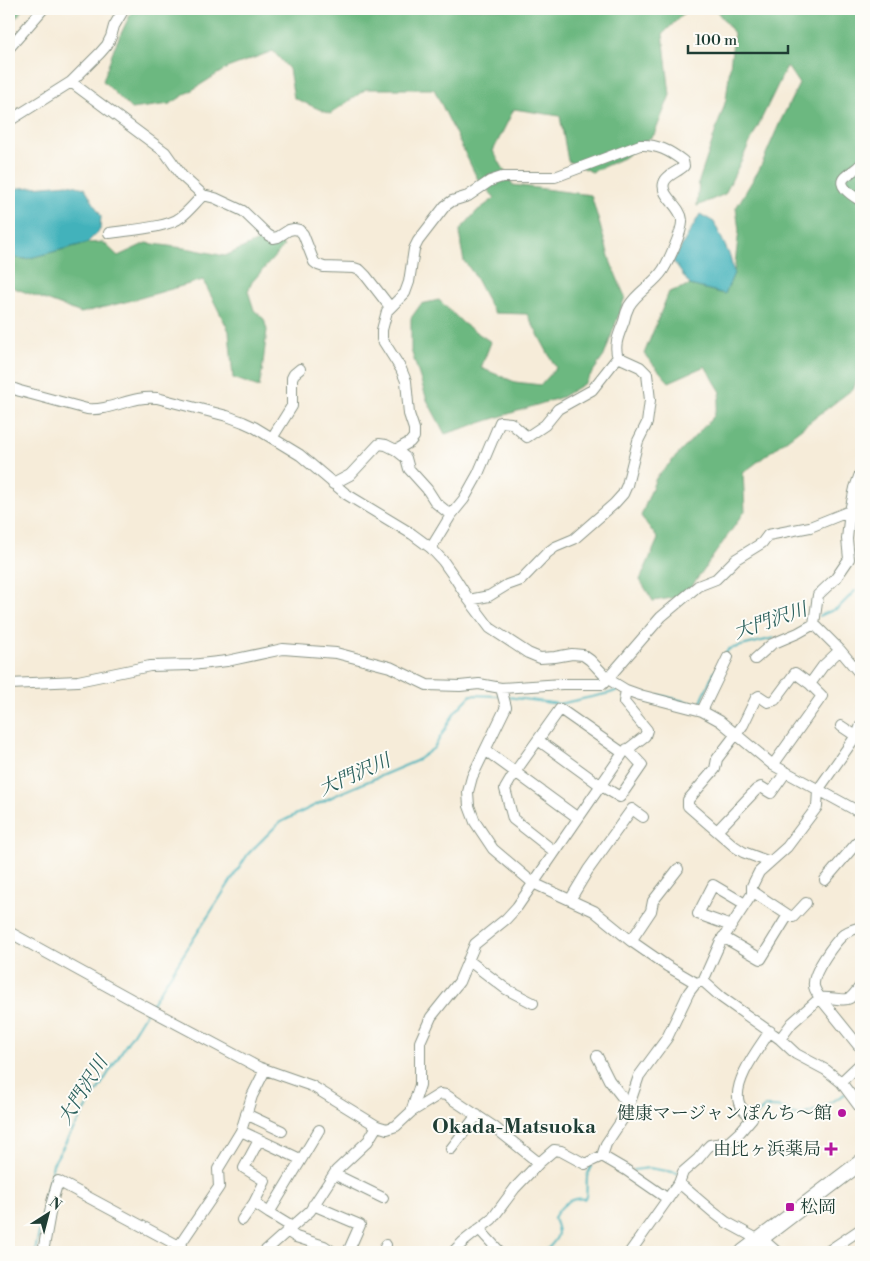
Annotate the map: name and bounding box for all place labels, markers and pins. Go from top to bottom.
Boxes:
place label: 健康マージャンぽんち～館 [617,1102,832,1125]
marker: 健康マージャンぽんち～館 [836,1107,848,1119]
place label: 由比ヶ浜薬局 [713,1138,821,1161]
marker: 由比ヶ浜薬局 [825,1143,837,1155]
place label: 松岡 [800,1196,836,1219]
marker: 松岡 [784,1201,796,1213]

